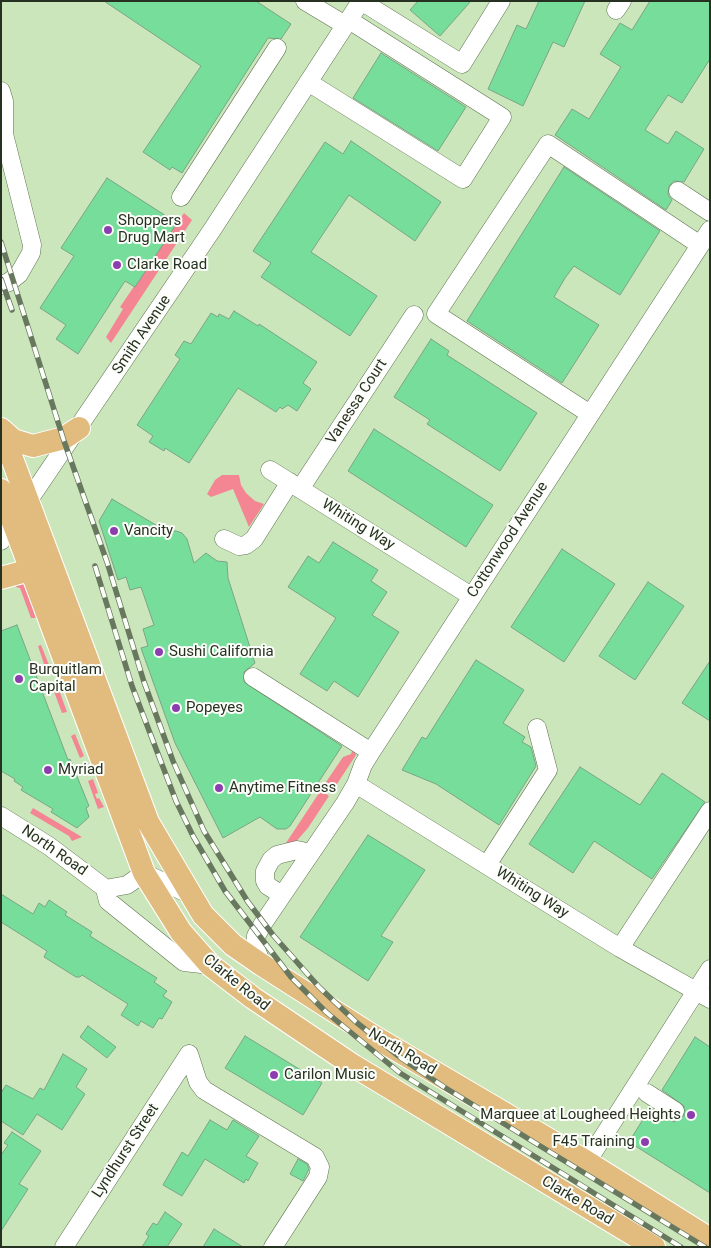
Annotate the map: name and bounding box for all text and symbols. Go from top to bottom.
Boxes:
place label: Shoppers Drug Mart [118,212,185,247]
marker: Shoppers Drug Mart [102,224,114,236]
place label: Clarke Road [127,256,207,274]
marker: Clarke Road [111,259,123,271]
street label: Smith Avenue [109,292,175,378]
street label: Vanessa Court [323,356,391,448]
street label: Cottonwood Avenue [464,479,552,601]
street label: Whiting Way [318,496,398,554]
place label: Vancity [124,522,173,540]
marker: Vancity [108,525,120,537]
place label: Sushi California [169,643,274,661]
marker: Sushi California [153,646,165,658]
place label: Burquitlam Capital [29,661,102,696]
marker: Burquitlam Capital [13,673,25,685]
place label: Popeyes [186,699,243,717]
marker: Popeyes [170,702,182,714]
place label: Myriad [58,761,104,779]
marker: Myriad [42,764,54,776]
place label: Anytime Fitness [229,779,336,797]
marker: Anytime Fitness [213,782,225,794]
street label: North Road [18,822,90,880]
street label: Whiting Way [492,864,572,922]
street label: Clarke Road [199,951,273,1015]
street label: North Road [365,1025,439,1079]
place label: Carilon Music [284,1066,375,1084]
marker: Carilon Music [268,1069,280,1081]
street label: Lyndhurst Street [89,1101,163,1201]
place label: Marquee at Lougheed Heights [480,1106,681,1124]
marker: Marquee at Lougheed Heights [685,1109,697,1121]
place label: F45 Training [552,1133,635,1151]
marker: F45 Training [639,1136,651,1148]
street label: Clarke Road [538,1173,616,1229]

